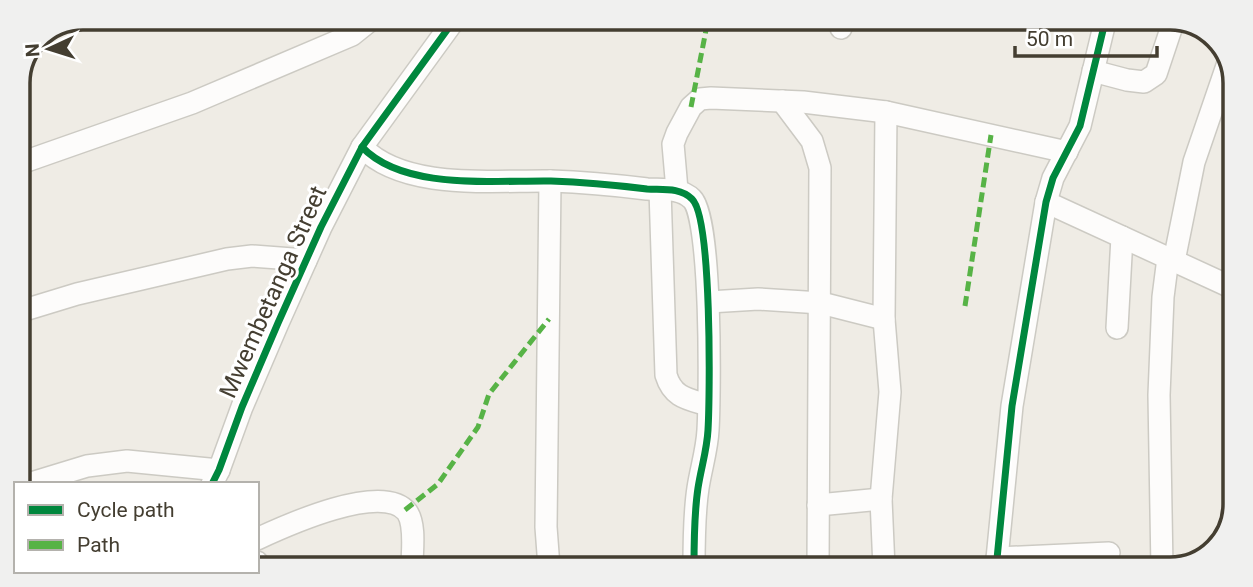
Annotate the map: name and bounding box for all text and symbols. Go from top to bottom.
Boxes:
north arrow [14,14,84,84]
scale bar [1015,14,1157,58]
text: 50 m [1026,27,1073,51]
text: N [21,43,44,58]
street label: Mwembetanga Street [214,182,332,402]
legend [14,482,259,573]
text: Cycle path [77,498,175,522]
text: Path [77,533,120,557]

